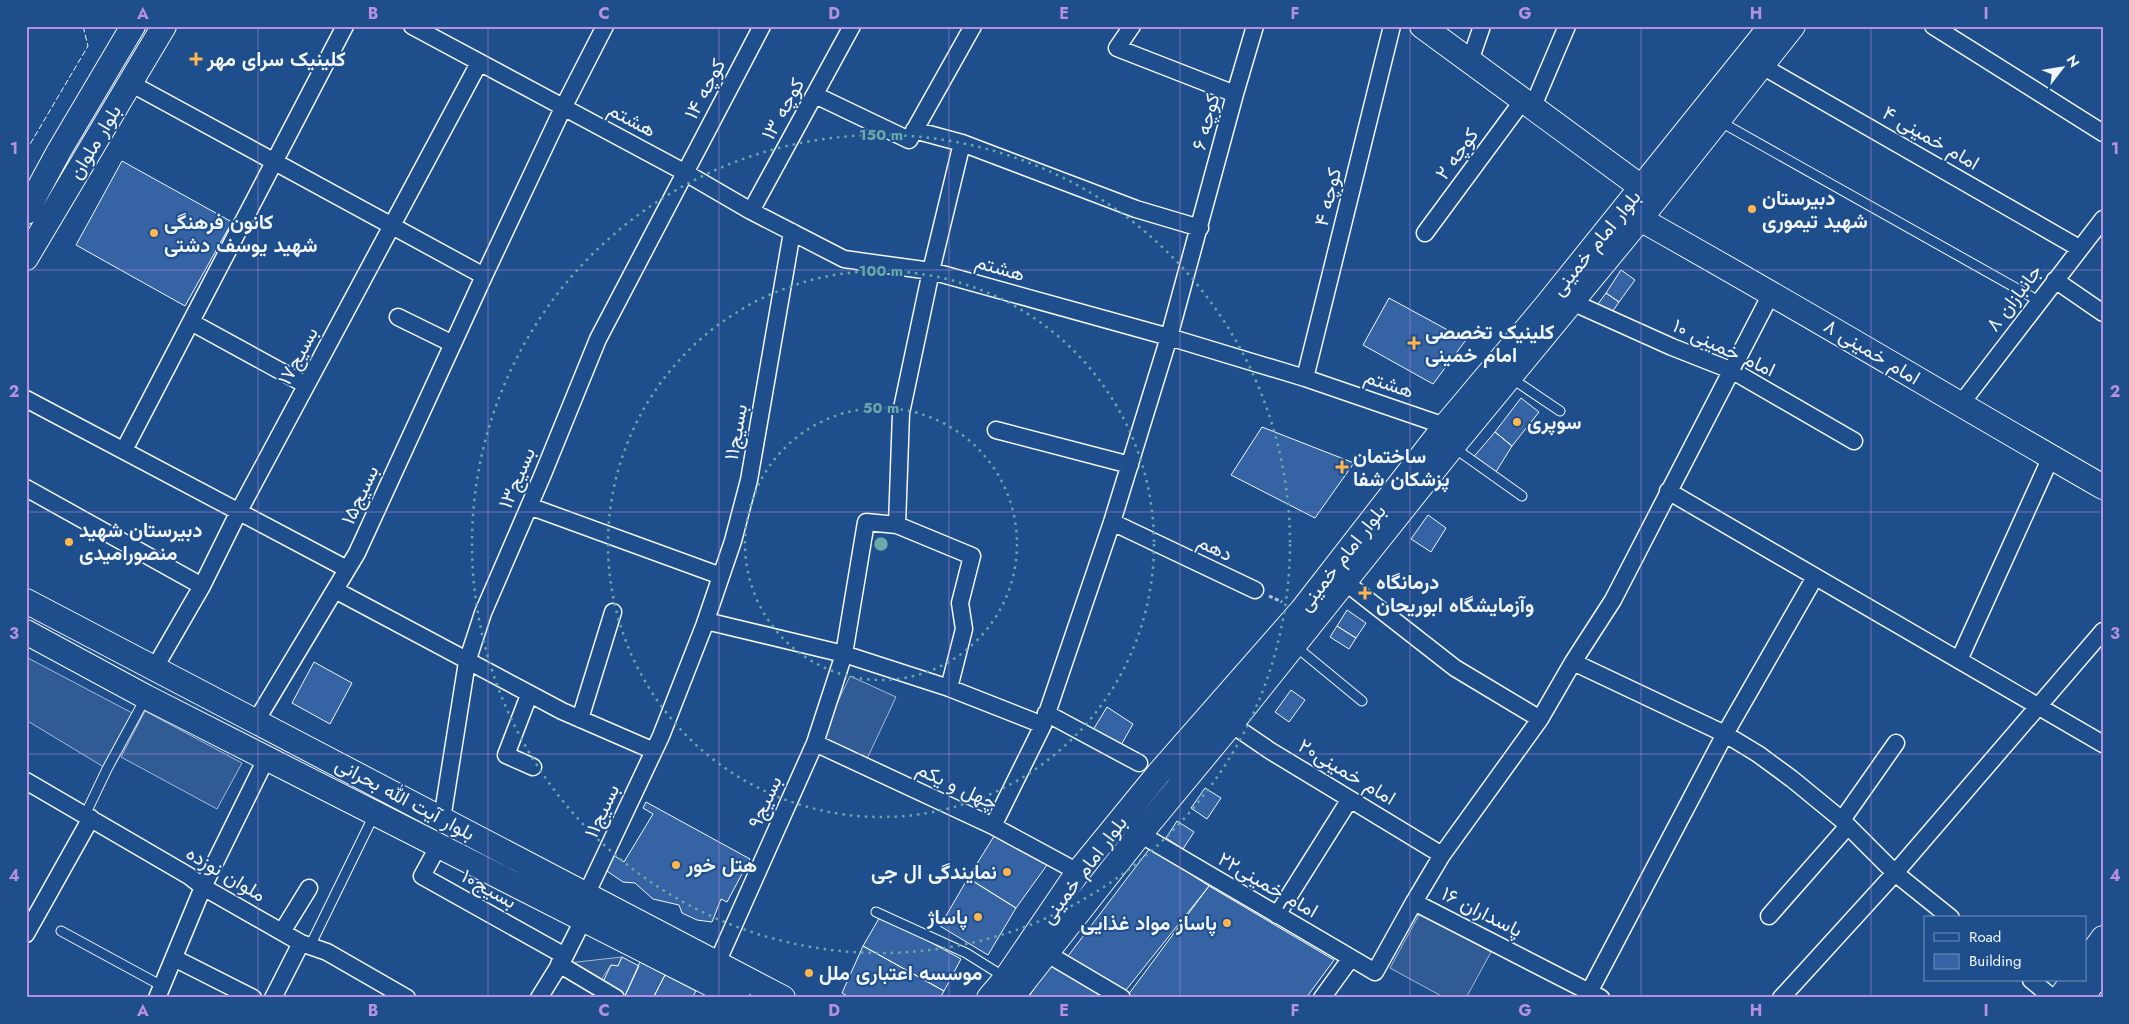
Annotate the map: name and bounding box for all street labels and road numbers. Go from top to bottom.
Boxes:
street label: کوچه ۱۴ [677,54,733,124]
street label: کوچه ۱۳ [754,73,812,145]
street label: کوچه ۶ [1185,90,1227,153]
street label: هشتم [603,95,661,145]
street label: بلوار ملوان [61,99,129,185]
street label: امام خمینی ۴ [1877,99,1985,177]
street label: کوچه ۲ [1428,122,1486,186]
street label: کوچه ۴ [1307,165,1349,229]
street label: بلوار امام خمینی [1544,184,1648,302]
street label: هشتم [972,247,1028,289]
street label: جانبازان ۸ [1979,258,2049,338]
street label: امام خمینی ۱۰ [1668,312,1780,384]
street label: امام خمینی ۸ [1818,312,1926,392]
street label: بسیج۱۷ [271,322,325,390]
street label: هشتم [1360,362,1418,406]
street label: بسیج۱۱ [717,402,755,462]
street label: بسیج۱۳ [491,443,543,513]
street label: بسیج۱۵ [334,461,386,529]
street label: بلوار امام خمینی [1291,498,1393,618]
street label: دهم [1192,527,1238,569]
street label: امام خمینی۲۰ [1293,731,1401,813]
street label: بلوار آیت الله بحرانی [330,750,480,848]
street label: چهل و یکم [912,755,1002,817]
street label: بسیج۹ [741,771,789,833]
street label: بسیج۱۱ [577,779,627,843]
street label: بلوار امام خمینی [1034,810,1134,930]
street label: ملوان نوزده [180,839,272,909]
street label: امام خمینی۲۲ [1213,845,1323,925]
street label: بسیج۱۰ [456,862,522,916]
street label: پاسداران ۱۶ [1436,879,1528,945]

